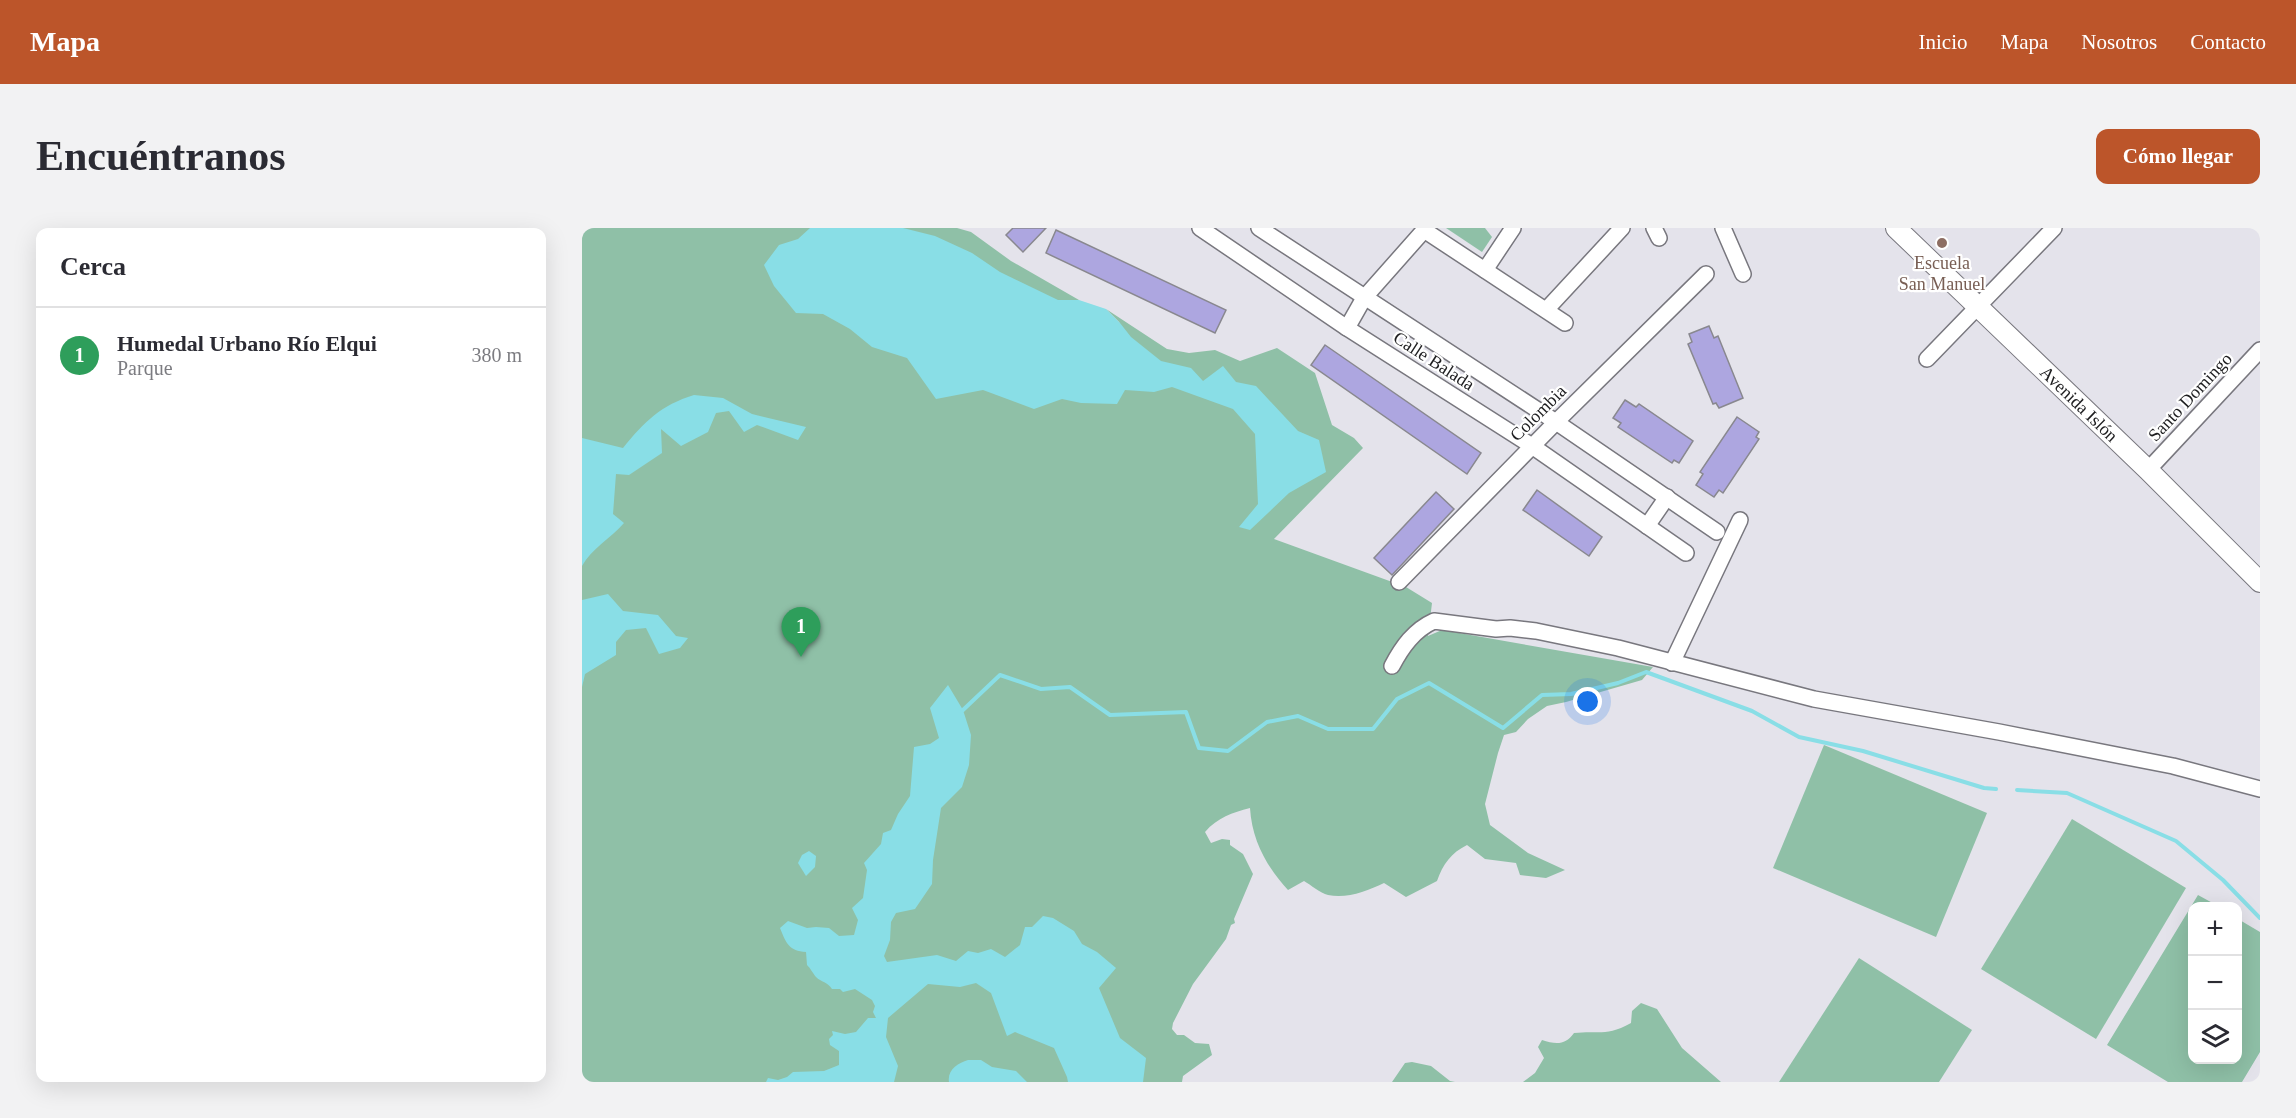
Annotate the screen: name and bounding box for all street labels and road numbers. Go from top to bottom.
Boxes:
street label: Calle Balada [1390,327,1478,395]
street label: Santo Domingo [2144,349,2236,445]
street label: Avenida Islón [2036,362,2122,446]
street label: Colombia [1506,381,1570,445]

